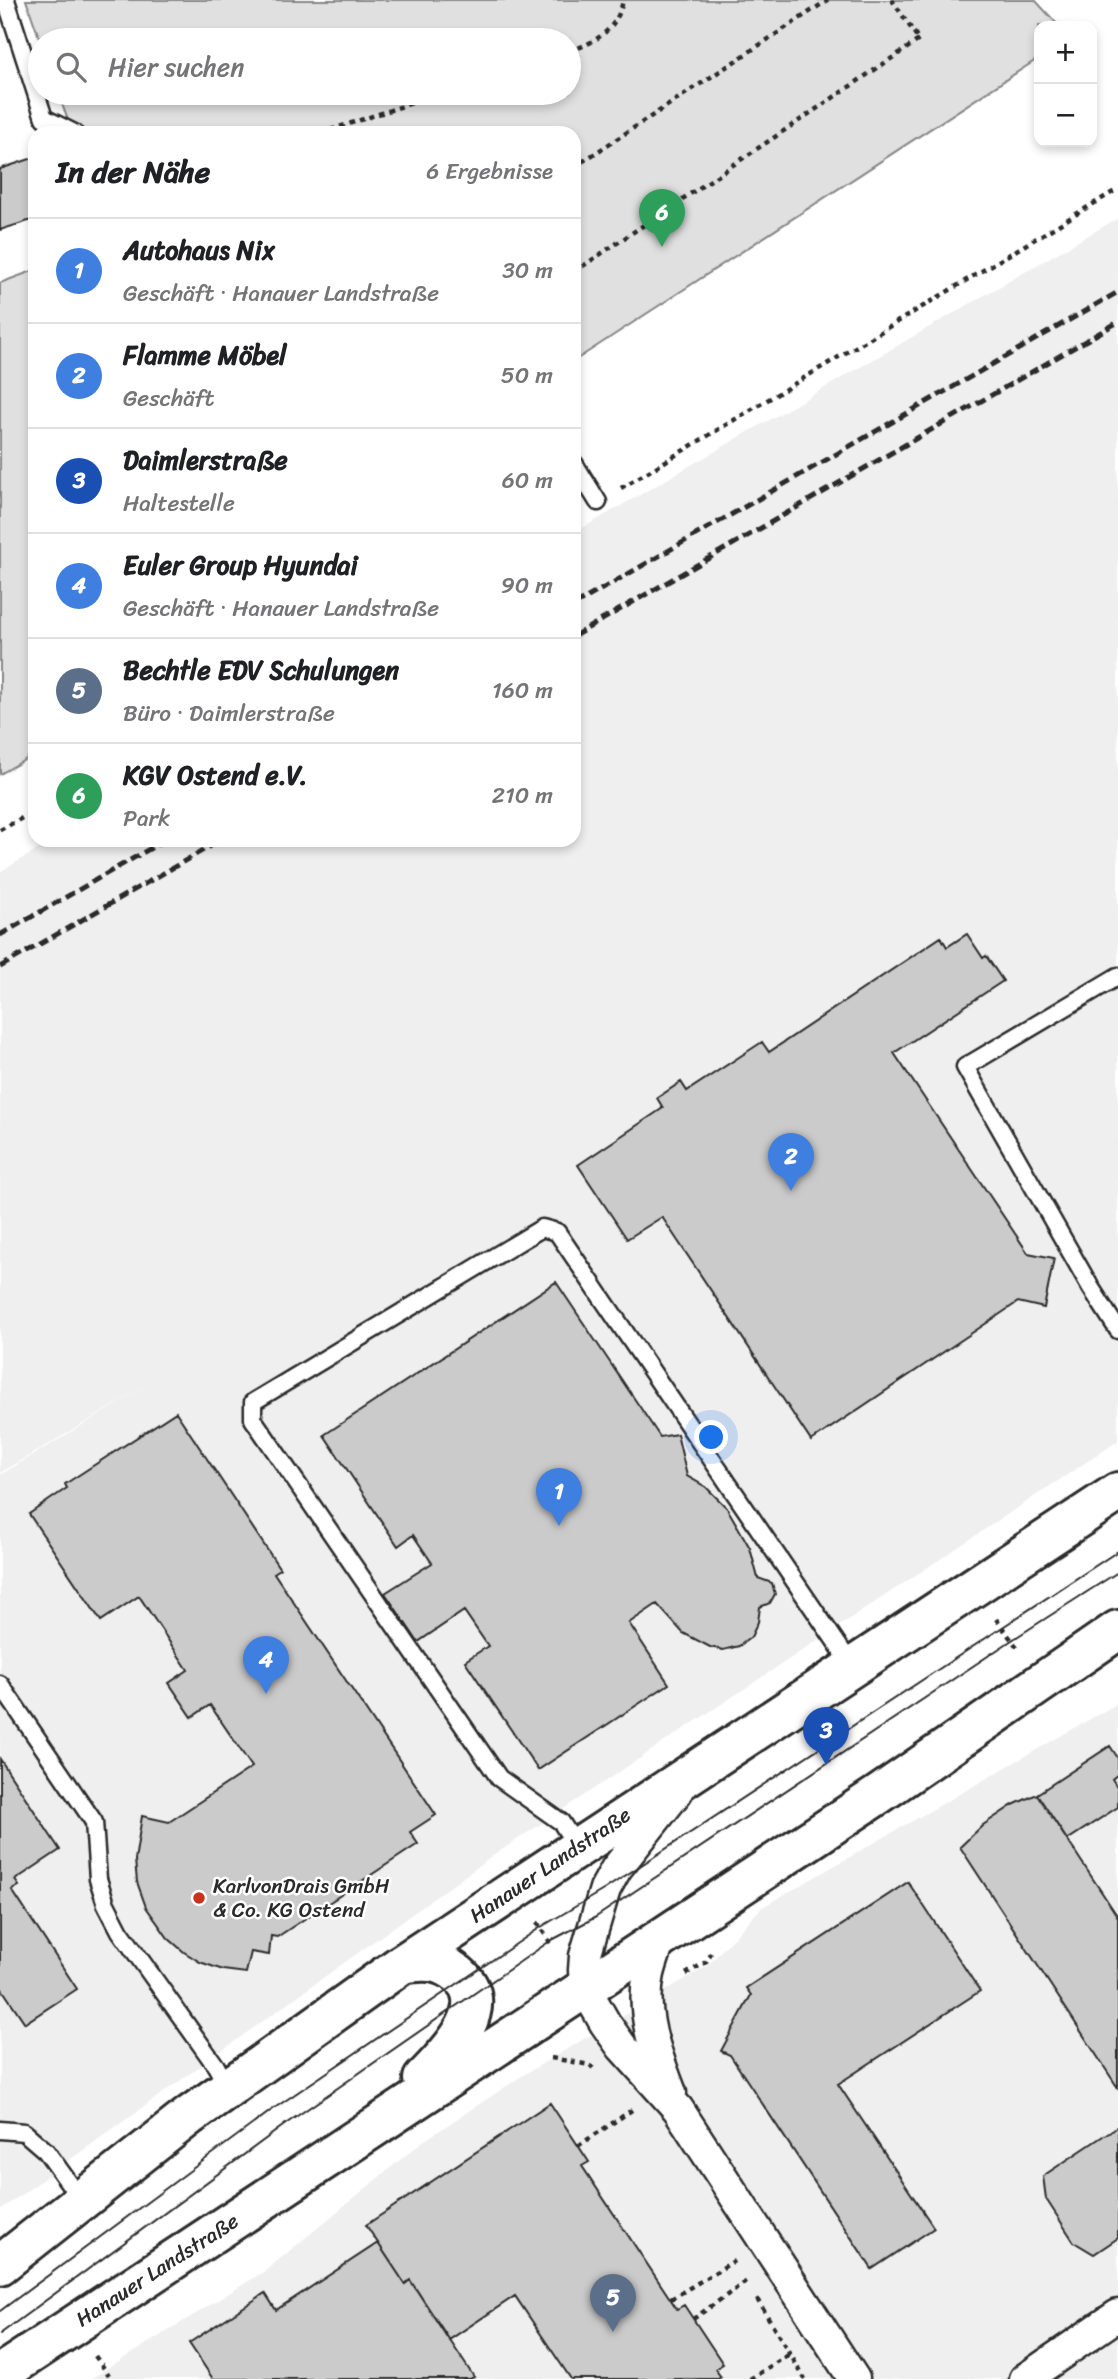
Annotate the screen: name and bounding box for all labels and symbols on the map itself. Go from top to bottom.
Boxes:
pin: 6 [639,189,685,247]
pin: 2 [768,1133,814,1191]
your location [694,1420,728,1454]
pin: 1 [536,1468,582,1526]
pin: 4 [243,1636,289,1694]
pin: 3 [803,1707,849,1765]
street label: Hanauer Landstraße [461,1796,639,1934]
place label: KarlvonDrais GmbH & Co. KG Ostend [213,1867,390,1929]
marker: KarlvonDrais GmbH & Co. KG Ostend [191,1890,207,1906]
street label: Hanauer Landstraße [68,2203,247,2337]
pin: 5 [590,2274,636,2332]

